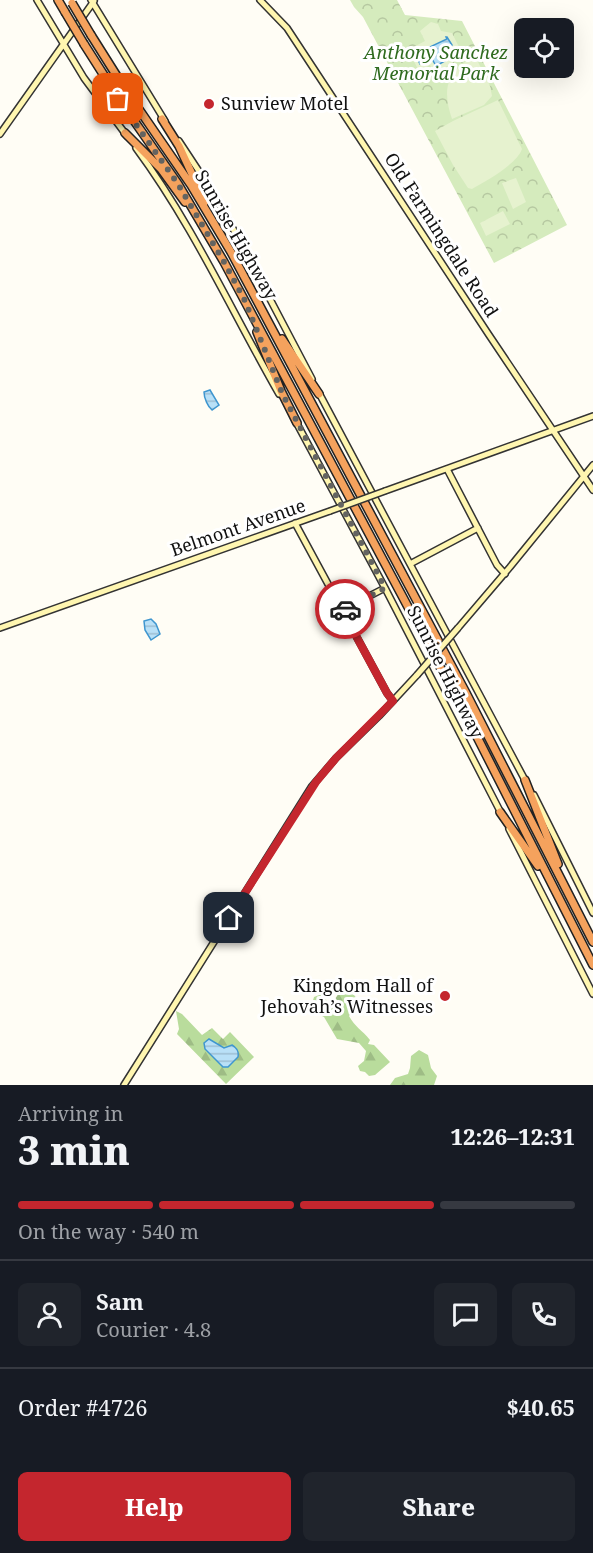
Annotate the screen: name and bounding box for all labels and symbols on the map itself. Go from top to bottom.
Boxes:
park label: Anthony Sanchez Memorial Park [362,40,508,85]
pin [92,73,143,124]
place label: Sunview Motel [221,91,349,115]
marker: Sunview Motel [202,97,216,111]
street label: Old Farmingdale Road [380,148,504,321]
street label: Sunrise Highway [190,165,284,304]
street label: Belmont Avenue [167,493,308,561]
courier [315,579,375,639]
street label: Sunrise Highway [402,601,490,743]
pin [203,892,254,943]
place label: Kingdom Hall of Jehovah’s Witnesses [260,973,434,1018]
marker: Kingdom Hall of Jehovah’s Witnesses [438,989,452,1003]

